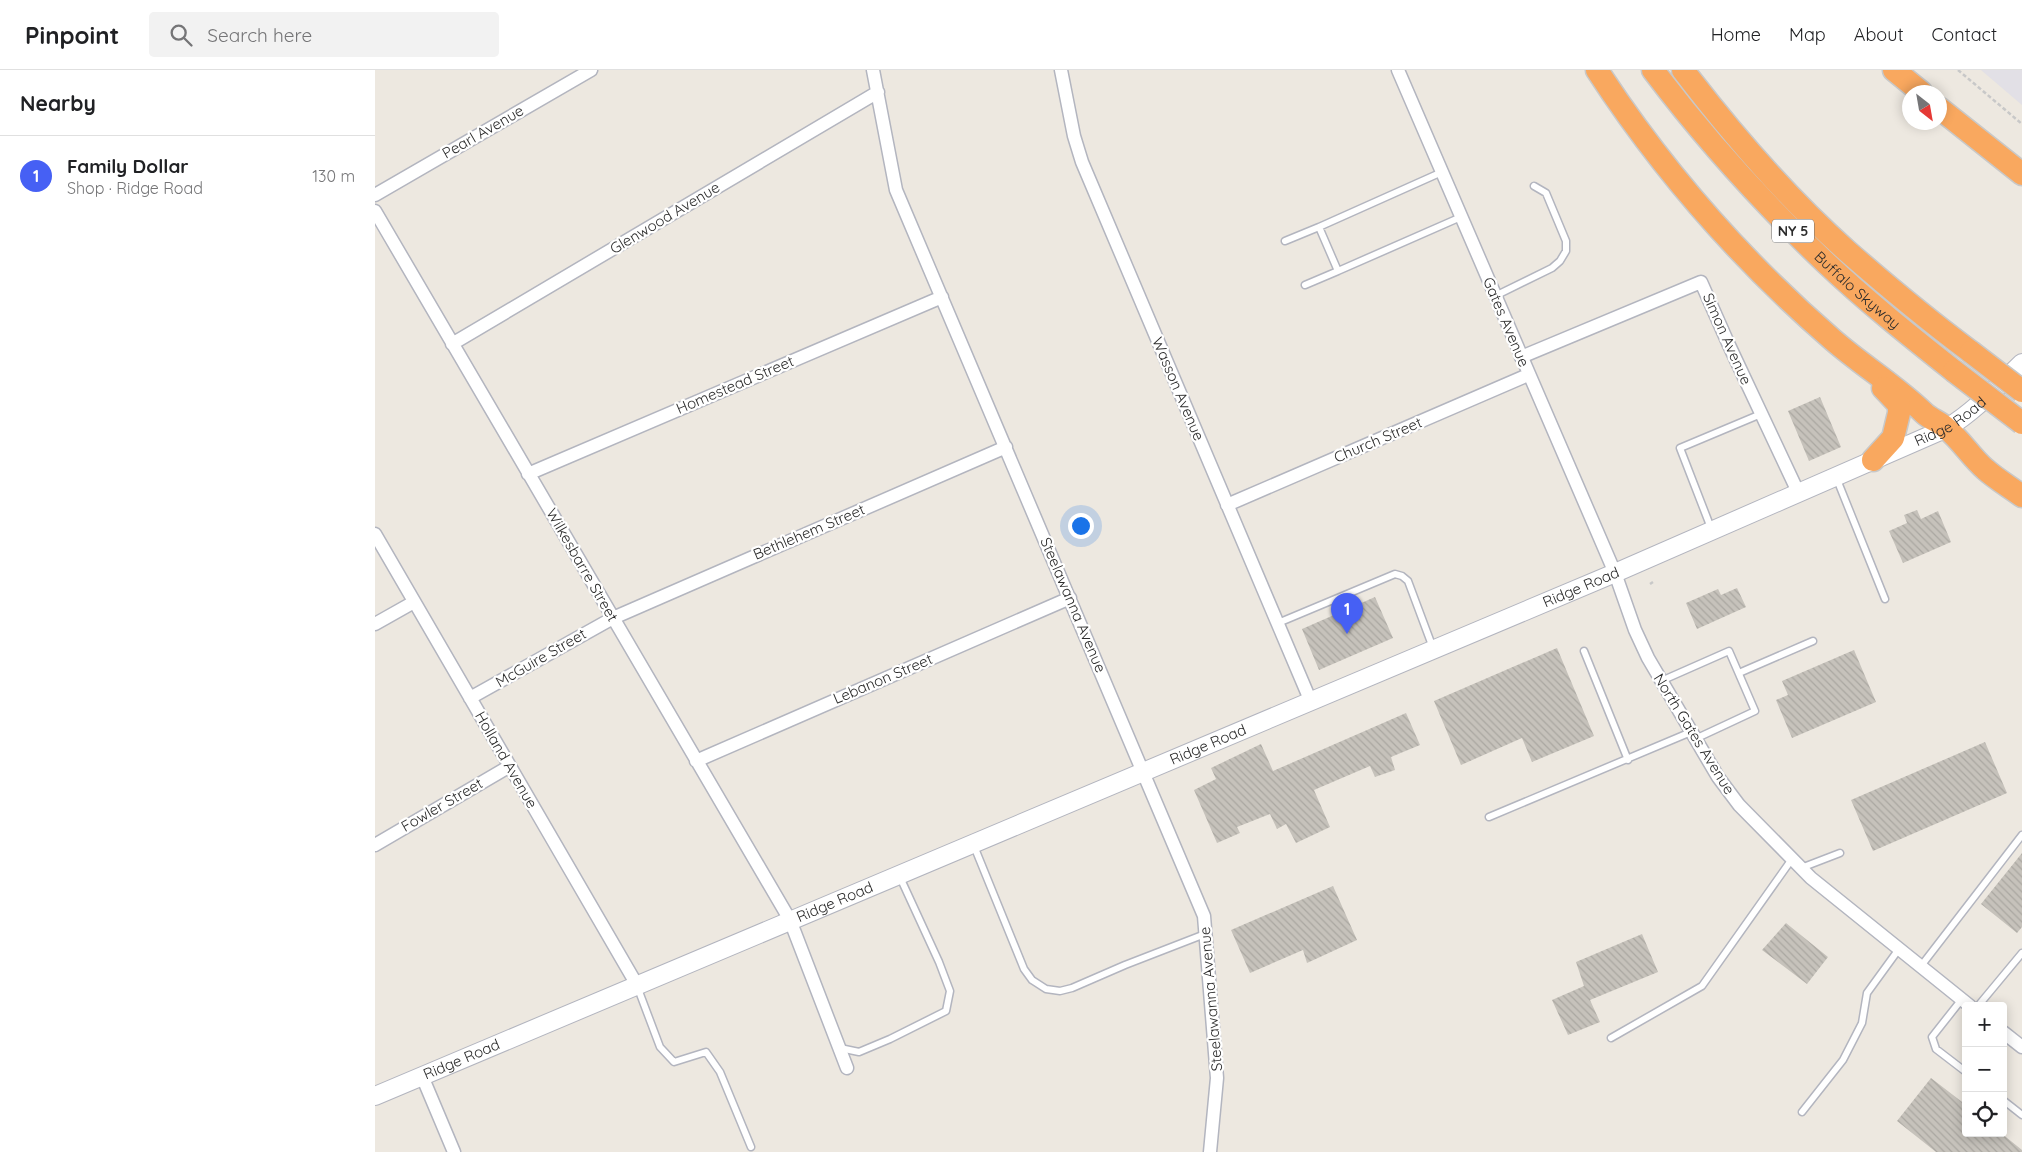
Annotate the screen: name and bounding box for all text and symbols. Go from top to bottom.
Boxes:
search box [149,12,499,57]
text: Pinpoint [25,20,119,50]
icon: search [167,21,195,49]
text: Search here [207,23,312,47]
text: Home [1711,23,1761,46]
text: Map [1789,23,1826,46]
text: About [1854,23,1904,46]
text: Contact [1932,23,1997,46]
north arrow [1902,85,1947,130]
text: Nearby [20,90,96,116]
street label: Pearl Avenue [439,101,527,163]
text: Family Dollar [67,154,189,178]
text: 1 [33,166,39,186]
text: 130 m [312,166,355,186]
street label: Glenwood Avenue [606,177,723,258]
text: Shop · Ridge Road [67,178,203,198]
road number: NY 5 [1772,220,1814,242]
street label: Buffalo Skyway [1811,247,1904,333]
street label: Gates Avenue [1479,274,1534,370]
street label: Simon Avenue [1699,290,1756,388]
street label: Wasson Avenue [1148,334,1209,443]
street label: Homestead Street [673,351,796,418]
street label: Ridge Road [1911,392,1990,450]
street label: Church Street [1331,412,1425,467]
street label: Bethlehem Street [750,499,867,564]
street label: Wilkesbarre Street [542,505,622,625]
your location [1068,513,1094,539]
street label: Steelawanna Avenue [1036,534,1111,675]
street label: Ridge Road [1540,562,1622,611]
pin: 1 [1331,593,1363,634]
street label: McGuire Street [492,624,589,691]
street label: Lebanon Street [830,649,935,708]
street label: North Gates Avenue [1650,670,1739,798]
street label: Holland Avenue [471,708,542,812]
street label: Ridge Road [1167,720,1249,769]
street label: Fowler Street [397,774,486,836]
street label: Ridge Road [793,877,876,926]
street label: Steelawanna Avenue [1195,926,1226,1072]
map controls [1962,1002,2007,1137]
button: + [1962,1002,2007,1047]
street label: Ridge Road [420,1034,503,1084]
button: − [1962,1047,2007,1092]
button: locate [1962,1092,2007,1137]

